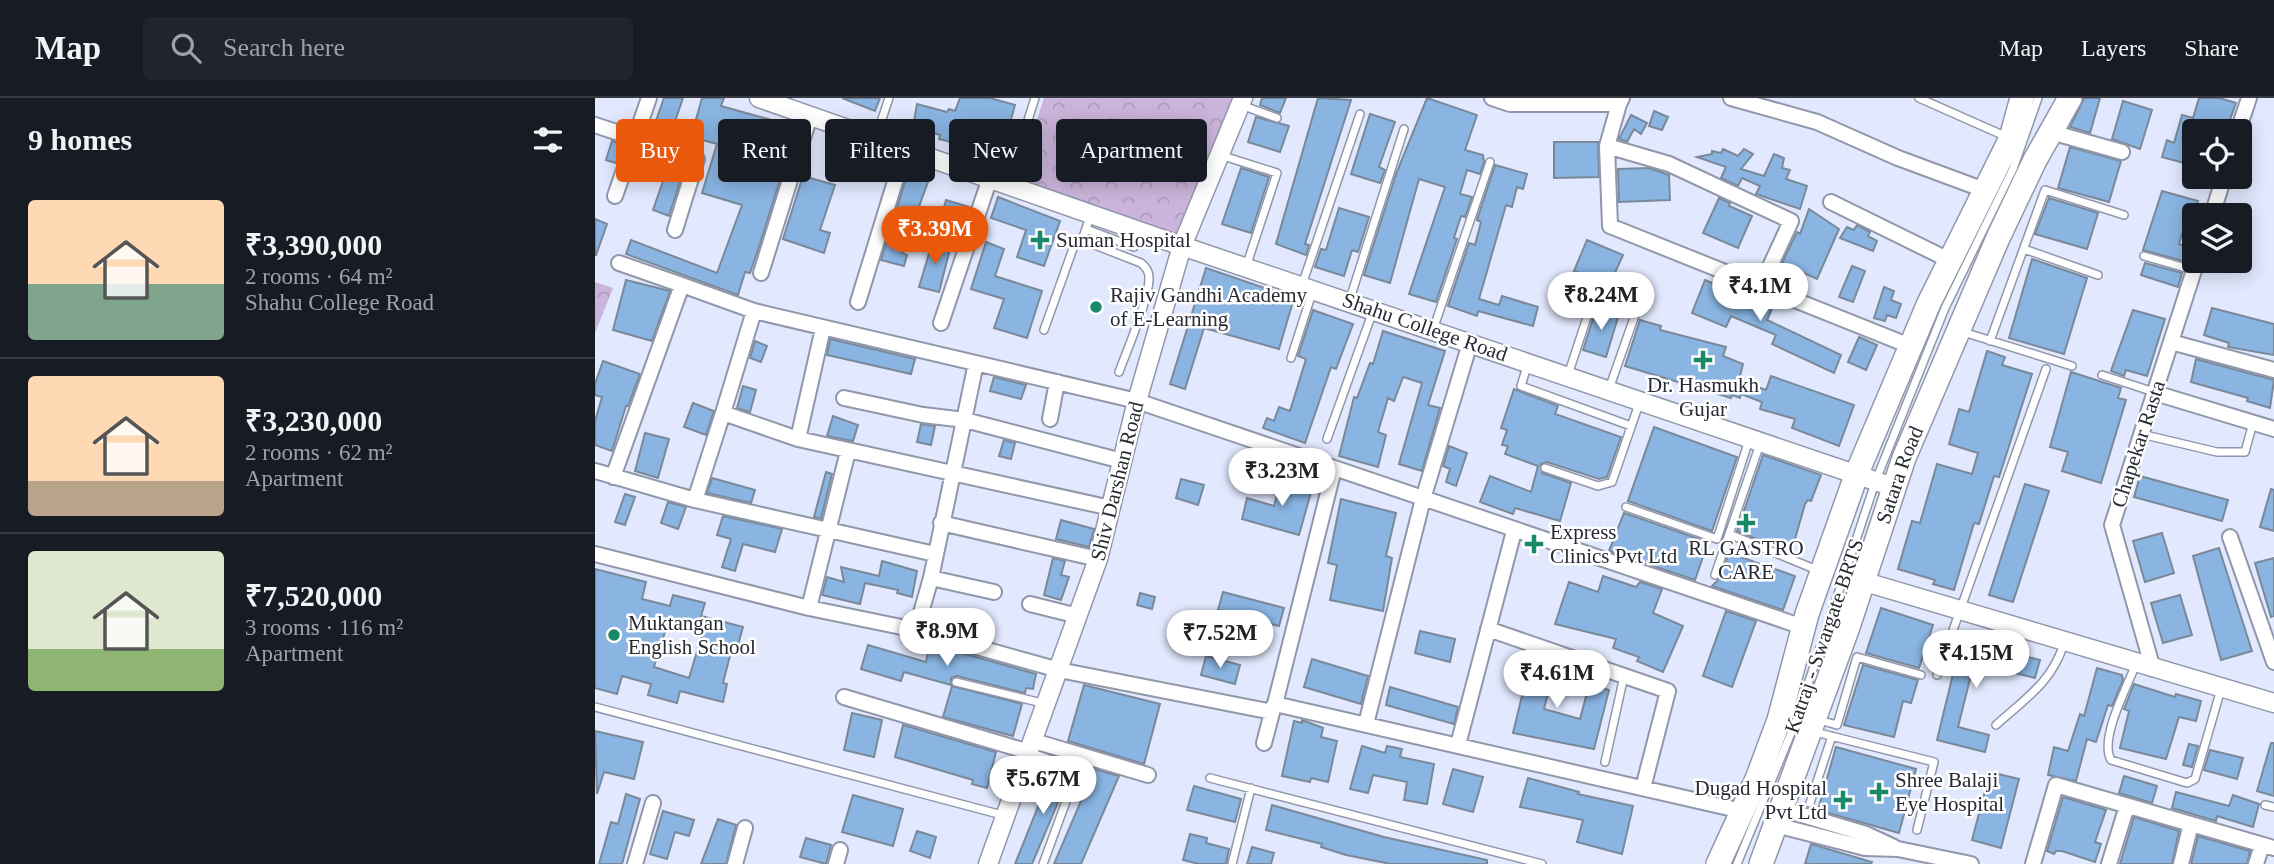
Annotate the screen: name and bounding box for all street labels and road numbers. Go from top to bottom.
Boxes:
street label: Shahu College Road [1339,288,1511,367]
street label: Chapekar Rasta [2106,377,2170,511]
street label: Shiv Darshan Road [1086,398,1149,563]
street label: Satara Road [1871,422,1928,527]
street label: Katraj - Swargate BRTS [1779,536,1869,736]

